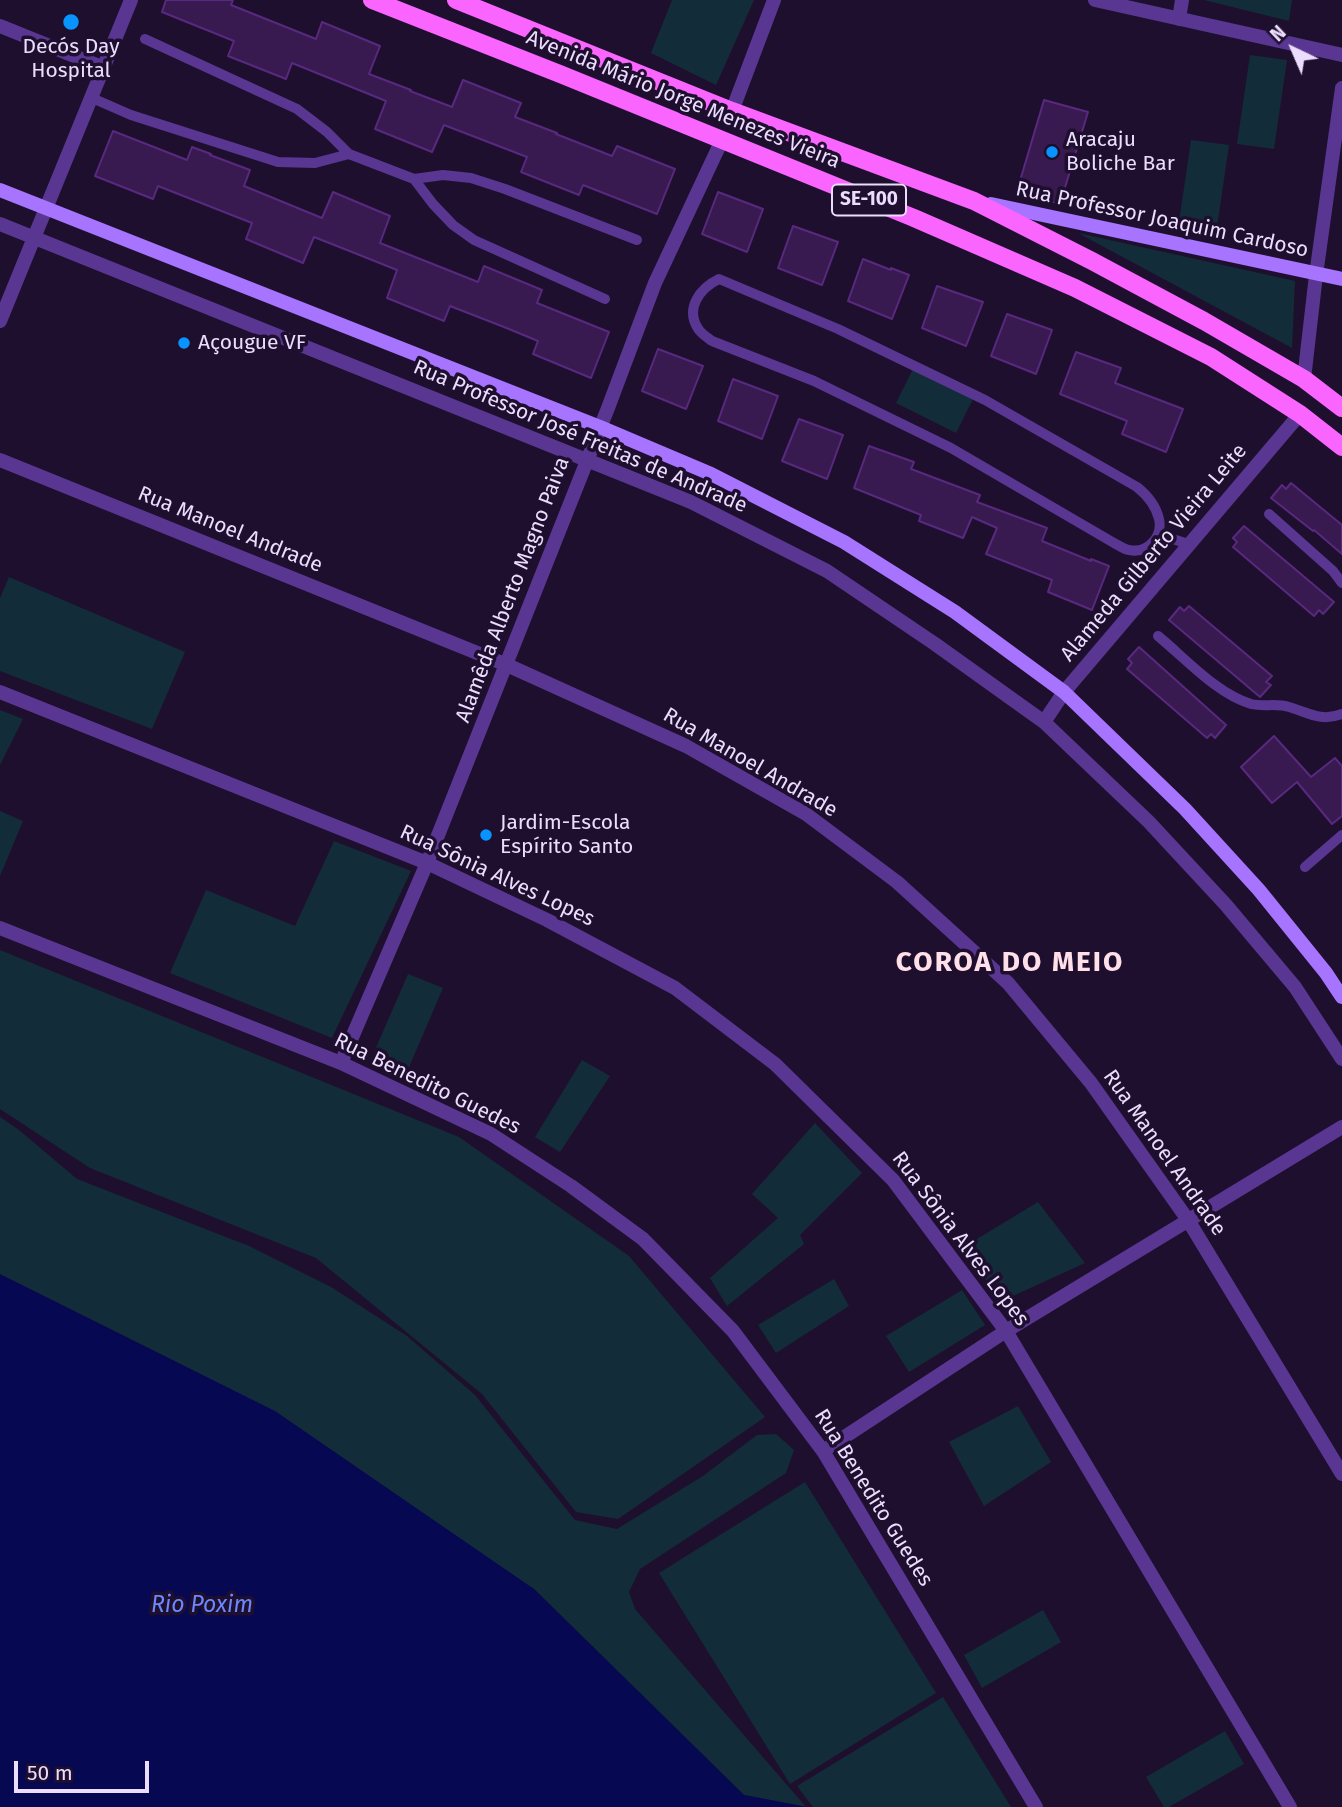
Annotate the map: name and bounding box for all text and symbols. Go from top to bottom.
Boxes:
marker: Decós Day Hospital [61,12,81,32]
north arrow [1258,14,1328,84]
text: N [1266,21,1291,46]
street label: Avenida Mário Jorge Menezes Vieira [522,25,844,175]
place label: Decós Day Hospital [23,34,119,84]
place label: Aracaju Boliche Bar [1066,127,1175,177]
marker: Aracaju Boliche Bar [1044,144,1060,160]
street label: Rua Professor Joaquim Cardoso [1013,177,1311,263]
road number: SE-100 [832,184,906,216]
place label: Açougue VF [198,330,306,356]
marker: Açougue VF [176,335,192,351]
street label: Rua Professor José Freitas de Andrade [409,355,751,519]
street label: Alameda Gilberto Vieira Leite [1056,439,1252,667]
street label: Alamêda Alberto Magno Paiva [451,454,575,726]
street label: Rua Manoel Andrade [134,481,326,579]
street label: Rua Manoel Andrade [658,703,842,823]
place label: Jardim-Escola Espírito Santo [500,810,633,860]
street label: Rua Sônia Alves Lopes [396,820,598,932]
marker: Jardim-Escola Espírito Santo [478,827,494,843]
district label: COROA DO MEIO [897,946,1123,980]
street label: Rua Benedito Guedes [330,1028,524,1140]
street label: Rua Manoel Andrade [1097,1065,1231,1241]
street label: Rua Sônia Alves Lopes [886,1147,1034,1331]
street label: Rua Benedito Guedes [808,1405,938,1591]
water label: Rio Poxim [151,1592,253,1620]
scale bar [18,1748,152,1792]
text: 50 m [27,1760,73,1786]

